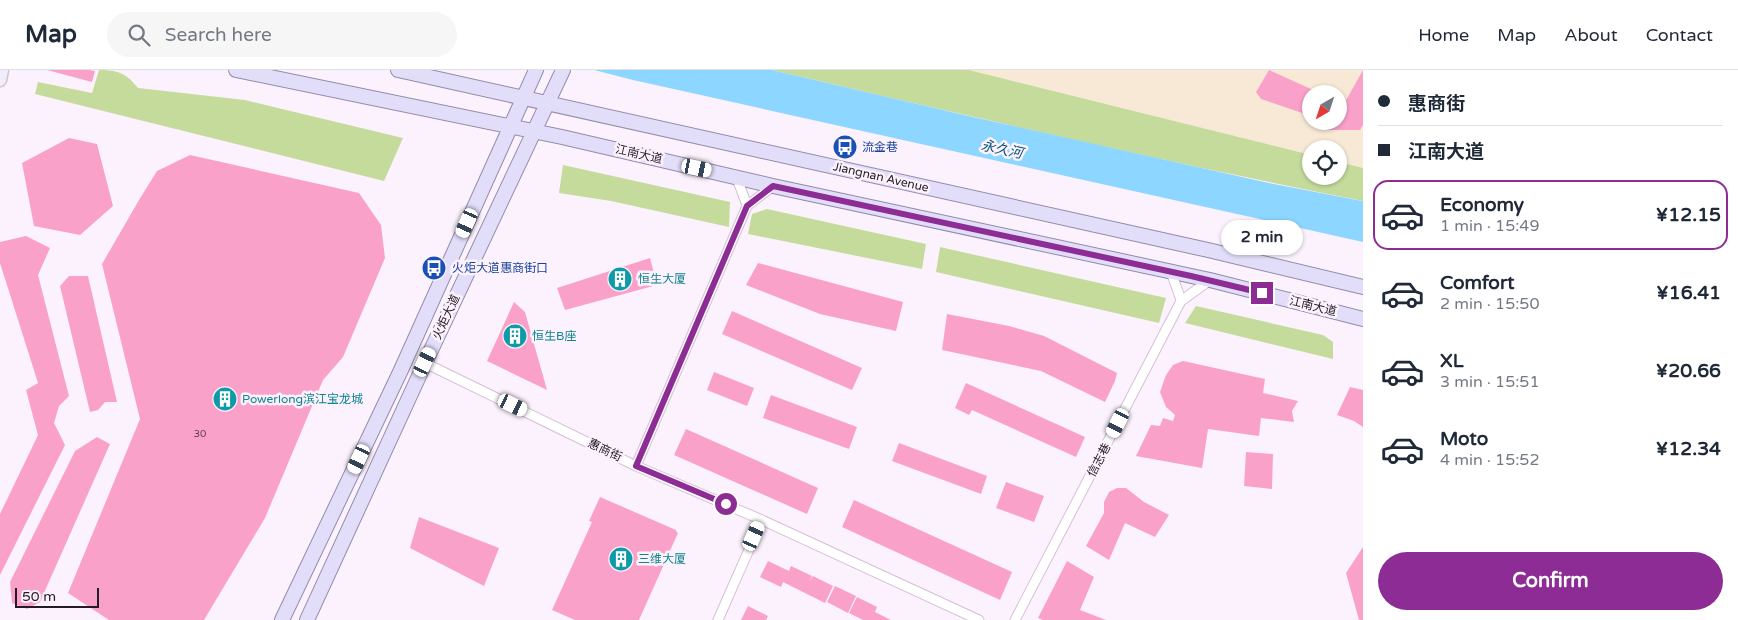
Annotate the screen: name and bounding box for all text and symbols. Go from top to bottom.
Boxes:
search box [107,12,457,57]
text: Map [25,20,77,49]
icon: search [125,21,153,49]
text: Search here [165,24,272,46]
text: Home [1418,24,1469,46]
text: Map [1497,24,1536,46]
text: About [1564,24,1618,46]
text: Contact [1646,24,1713,46]
north arrow [1302,85,1348,130]
map controls [1302,85,1347,185]
text: 惠商街 [1408,93,1465,115]
bus stop icon: 流金巷 [832,134,858,160]
water label: 永久河 [980,137,1027,163]
place label: 流金巷 [862,140,898,154]
button: locate [1302,140,1347,185]
text: 江南大道 [1408,141,1484,163]
street label: 江南大道 [614,142,664,166]
car [680,158,713,178]
street label: Jiangnan Avenue [832,159,930,195]
icon: car [1380,193,1425,238]
text: Economy [1440,194,1524,216]
text: ¥12.15 [1656,204,1721,226]
car [454,206,479,240]
text: 1 min · 15:49 [1440,216,1539,236]
callout: 2 min [1221,220,1303,256]
text: 2 min [1241,227,1283,247]
bus stop icon: 火炬大道惠商街口 [421,255,447,281]
place label: 火炬大道惠商街口 [452,261,548,275]
building icon: 恒生大厦 [607,266,633,292]
icon: car [1380,271,1425,316]
place label: 恒生大厦 [638,272,686,286]
text: Comfort [1440,272,1514,294]
route end [1251,282,1273,304]
text: ¥16.41 [1656,282,1721,304]
street label: 火炬大道 [430,292,462,342]
street label: 江南大道 [1288,293,1338,319]
text: 2 min · 15:50 [1440,294,1539,314]
building icon: 恒生B座 [502,323,528,349]
place label: 恒生B座 [532,329,576,343]
car [411,345,438,379]
icon: car [1380,349,1425,394]
text: XL [1440,350,1464,372]
text: ¥20.66 [1656,360,1721,382]
text: 3 min · 15:51 [1440,372,1539,392]
building icon: Powerlong滨江宝龙城 [212,386,238,412]
place label: Powerlong滨江宝龙城 [242,392,363,406]
car [496,392,529,418]
car [1104,406,1131,440]
icon: car [1380,427,1425,472]
house number: 30 [194,428,206,440]
text: Moto [1440,428,1488,450]
street label: 惠商街 [586,436,624,464]
text: ¥12.34 [1656,438,1721,460]
street label: 信志巷 [1084,441,1114,479]
car [345,442,372,476]
text: 4 min · 15:52 [1440,450,1539,470]
route start [715,493,737,515]
car [741,519,766,553]
building icon: 三维大厦 [608,546,634,572]
place label: 三维大厦 [638,552,686,566]
button: Confirm [1378,552,1723,610]
scale bar [15,585,99,608]
text: 50 m [22,588,56,605]

